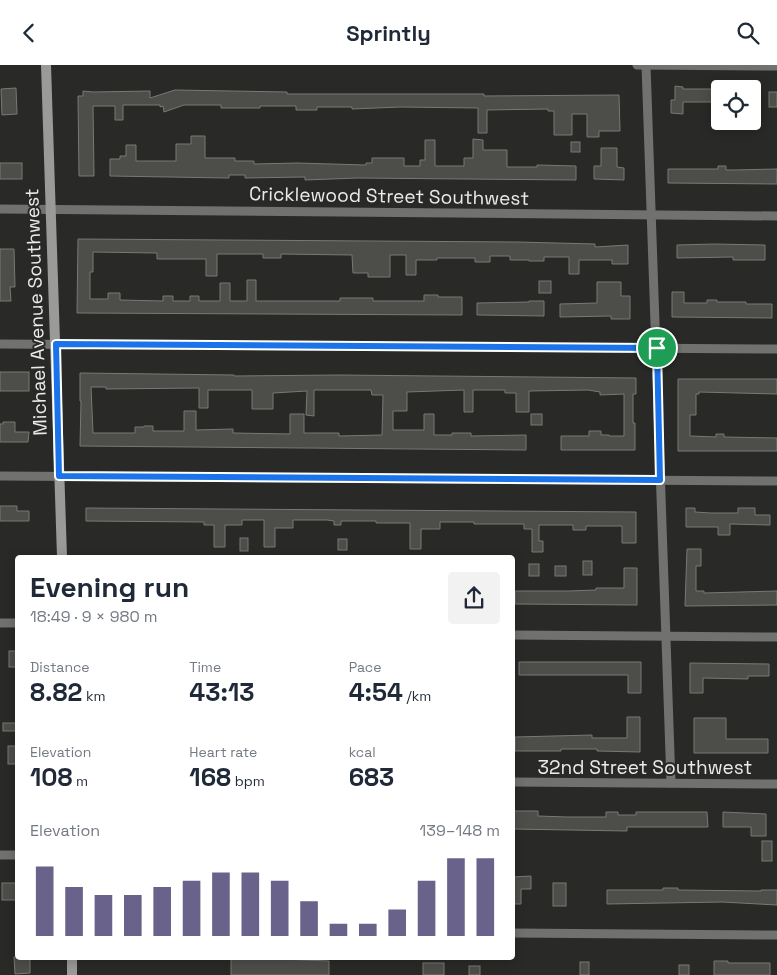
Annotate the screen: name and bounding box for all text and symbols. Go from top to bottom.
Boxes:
icon: back [15,19,43,47]
text: Sprintly [346,19,431,47]
icon: search [734,19,762,47]
map controls [711,80,761,130]
button: locate [711,80,761,130]
street label: Cricklewood Street Southwest [249,181,529,211]
street label: Michael Avenue Southwest [19,188,53,436]
pin [636,327,678,369]
icon: arrive [643,334,671,362]
text: Evening run [30,569,189,605]
button: share [448,572,500,624]
text: 18:49 · 9 × 980 m [30,606,158,627]
text: Distance [30,658,90,676]
text: Time [189,658,221,676]
text: Pace [349,658,381,676]
text: 8.82 [30,676,82,708]
text: 43:13 [189,676,254,708]
text: 4:54 [349,676,403,708]
text: km [82,687,105,705]
text: /km [403,687,431,705]
text: Elevation [30,743,91,761]
text: Heart rate [189,743,257,761]
text: kcal [349,743,376,761]
street label: 32nd Street Southwest [538,755,752,780]
text: 108 [30,761,73,793]
text: 168 [189,761,231,793]
text: 683 [349,761,394,793]
text: m [73,772,88,790]
text: bpm [231,772,265,790]
text: Elevation [30,820,100,841]
text: 139–148 m [420,820,500,841]

